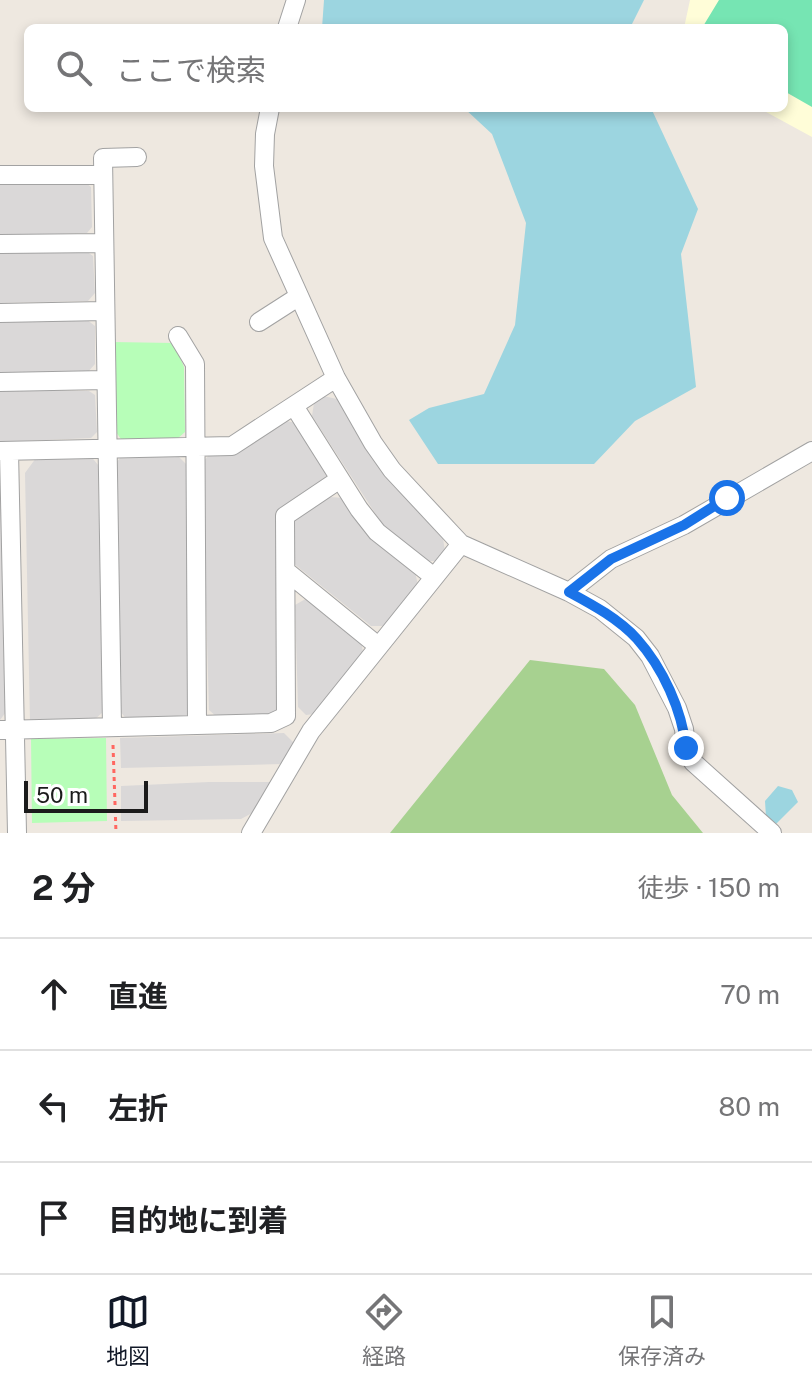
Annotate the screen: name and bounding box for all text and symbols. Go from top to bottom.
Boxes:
search box [24,24,788,112]
icon: search [52,46,96,90]
text: ここで検索 [116,52,266,88]
route start [709,480,745,516]
route end [668,730,704,766]
scale bar [24,777,148,813]
text: 50 m [36,782,88,808]
text: 2 分 [32,868,95,908]
text: 徒歩 · 150 m [638,872,780,903]
icon: ahead [32,972,76,1016]
text: 直進 [108,978,168,1014]
text: 70 m [720,979,780,1010]
icon: left [32,1084,76,1128]
text: 左折 [108,1090,168,1126]
text: 80 m [719,1091,780,1122]
icon: arrive [32,1196,76,1240]
text: 目的地に到着 [108,1202,288,1238]
tab: 地図 [106,1290,150,1370]
tab: 経路 [362,1290,406,1370]
tab: 保存済み [618,1290,706,1370]

